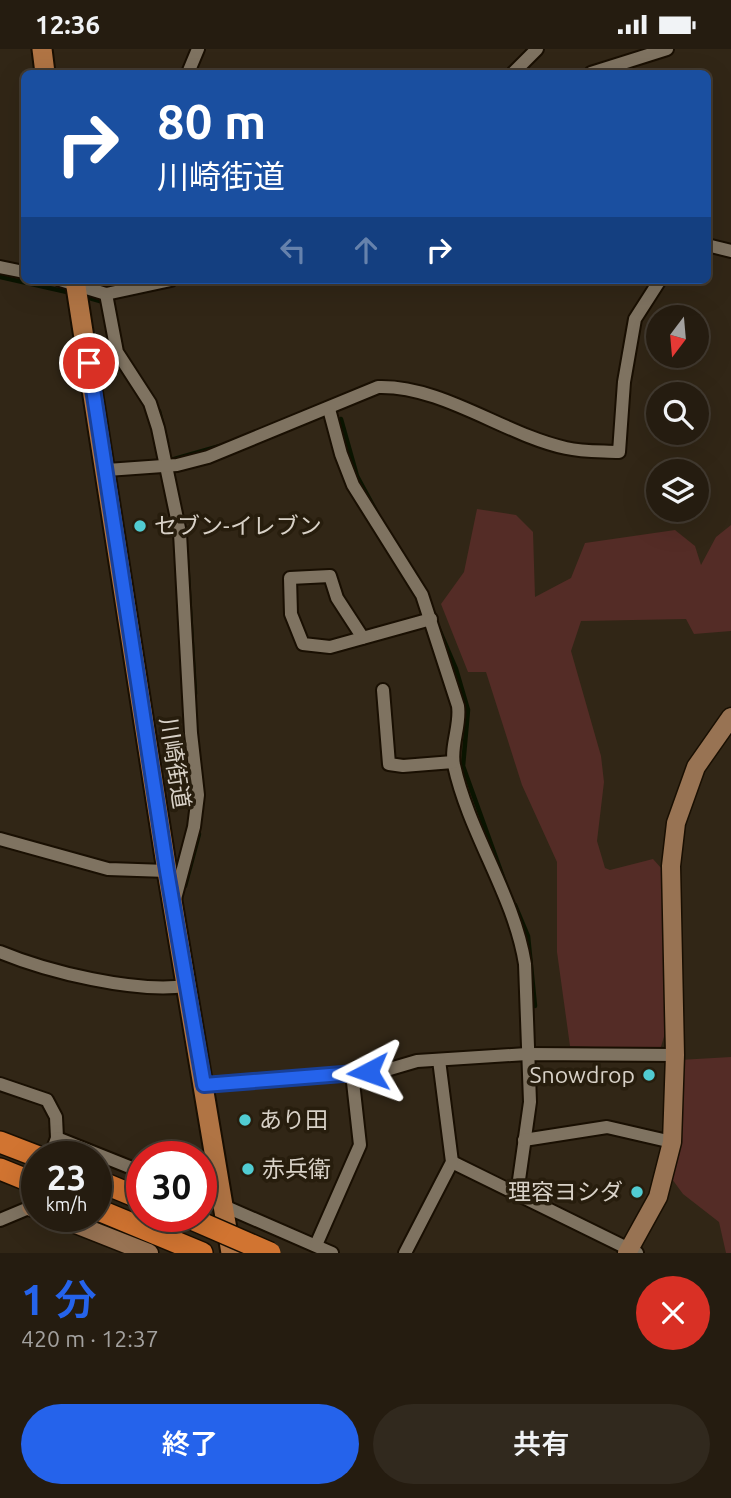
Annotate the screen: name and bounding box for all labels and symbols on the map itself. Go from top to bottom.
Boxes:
north arrow [646,305,709,367]
pin [59,333,119,393]
place label: セブン-イレブン [154,513,322,538]
marker: セブン-イレブン [132,518,148,534]
street label: 川崎街道 [156,716,195,810]
position arrow [331,1035,405,1109]
place label: Snowdrop [529,1062,635,1087]
marker: Snowdrop [641,1067,657,1083]
place label: あり田 [259,1107,328,1132]
marker: あり田 [237,1112,253,1128]
speed limit sign: 30 [126,1141,217,1232]
place label: 赤兵衛 [262,1156,331,1181]
marker: 赤兵衛 [240,1161,256,1177]
place label: 理容ヨシダ [508,1179,623,1204]
marker: 理容ヨシダ [629,1184,645,1200]

